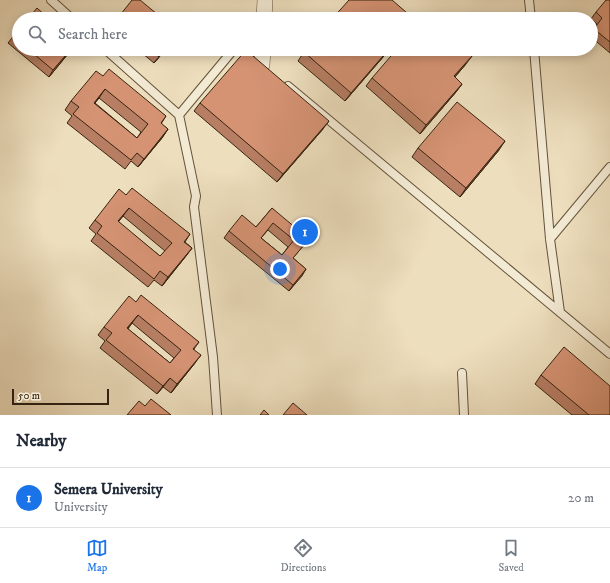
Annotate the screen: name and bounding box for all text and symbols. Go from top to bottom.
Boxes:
search box [12,12,598,56]
icon: search [26,23,48,45]
text: Search here [58,25,127,44]
pin: 1 [292,217,318,247]
your location [270,259,290,279]
scale bar [12,387,109,406]
text: 50 m [18,389,40,403]
text: Nearby [16,430,66,452]
text: Semera University [54,480,163,499]
text: 1 [27,490,31,506]
text: 20 m [568,490,594,506]
text: University [54,499,108,515]
tab: Map [86,537,108,575]
tab: Directions [281,537,326,575]
tab: Saved [499,537,524,575]

